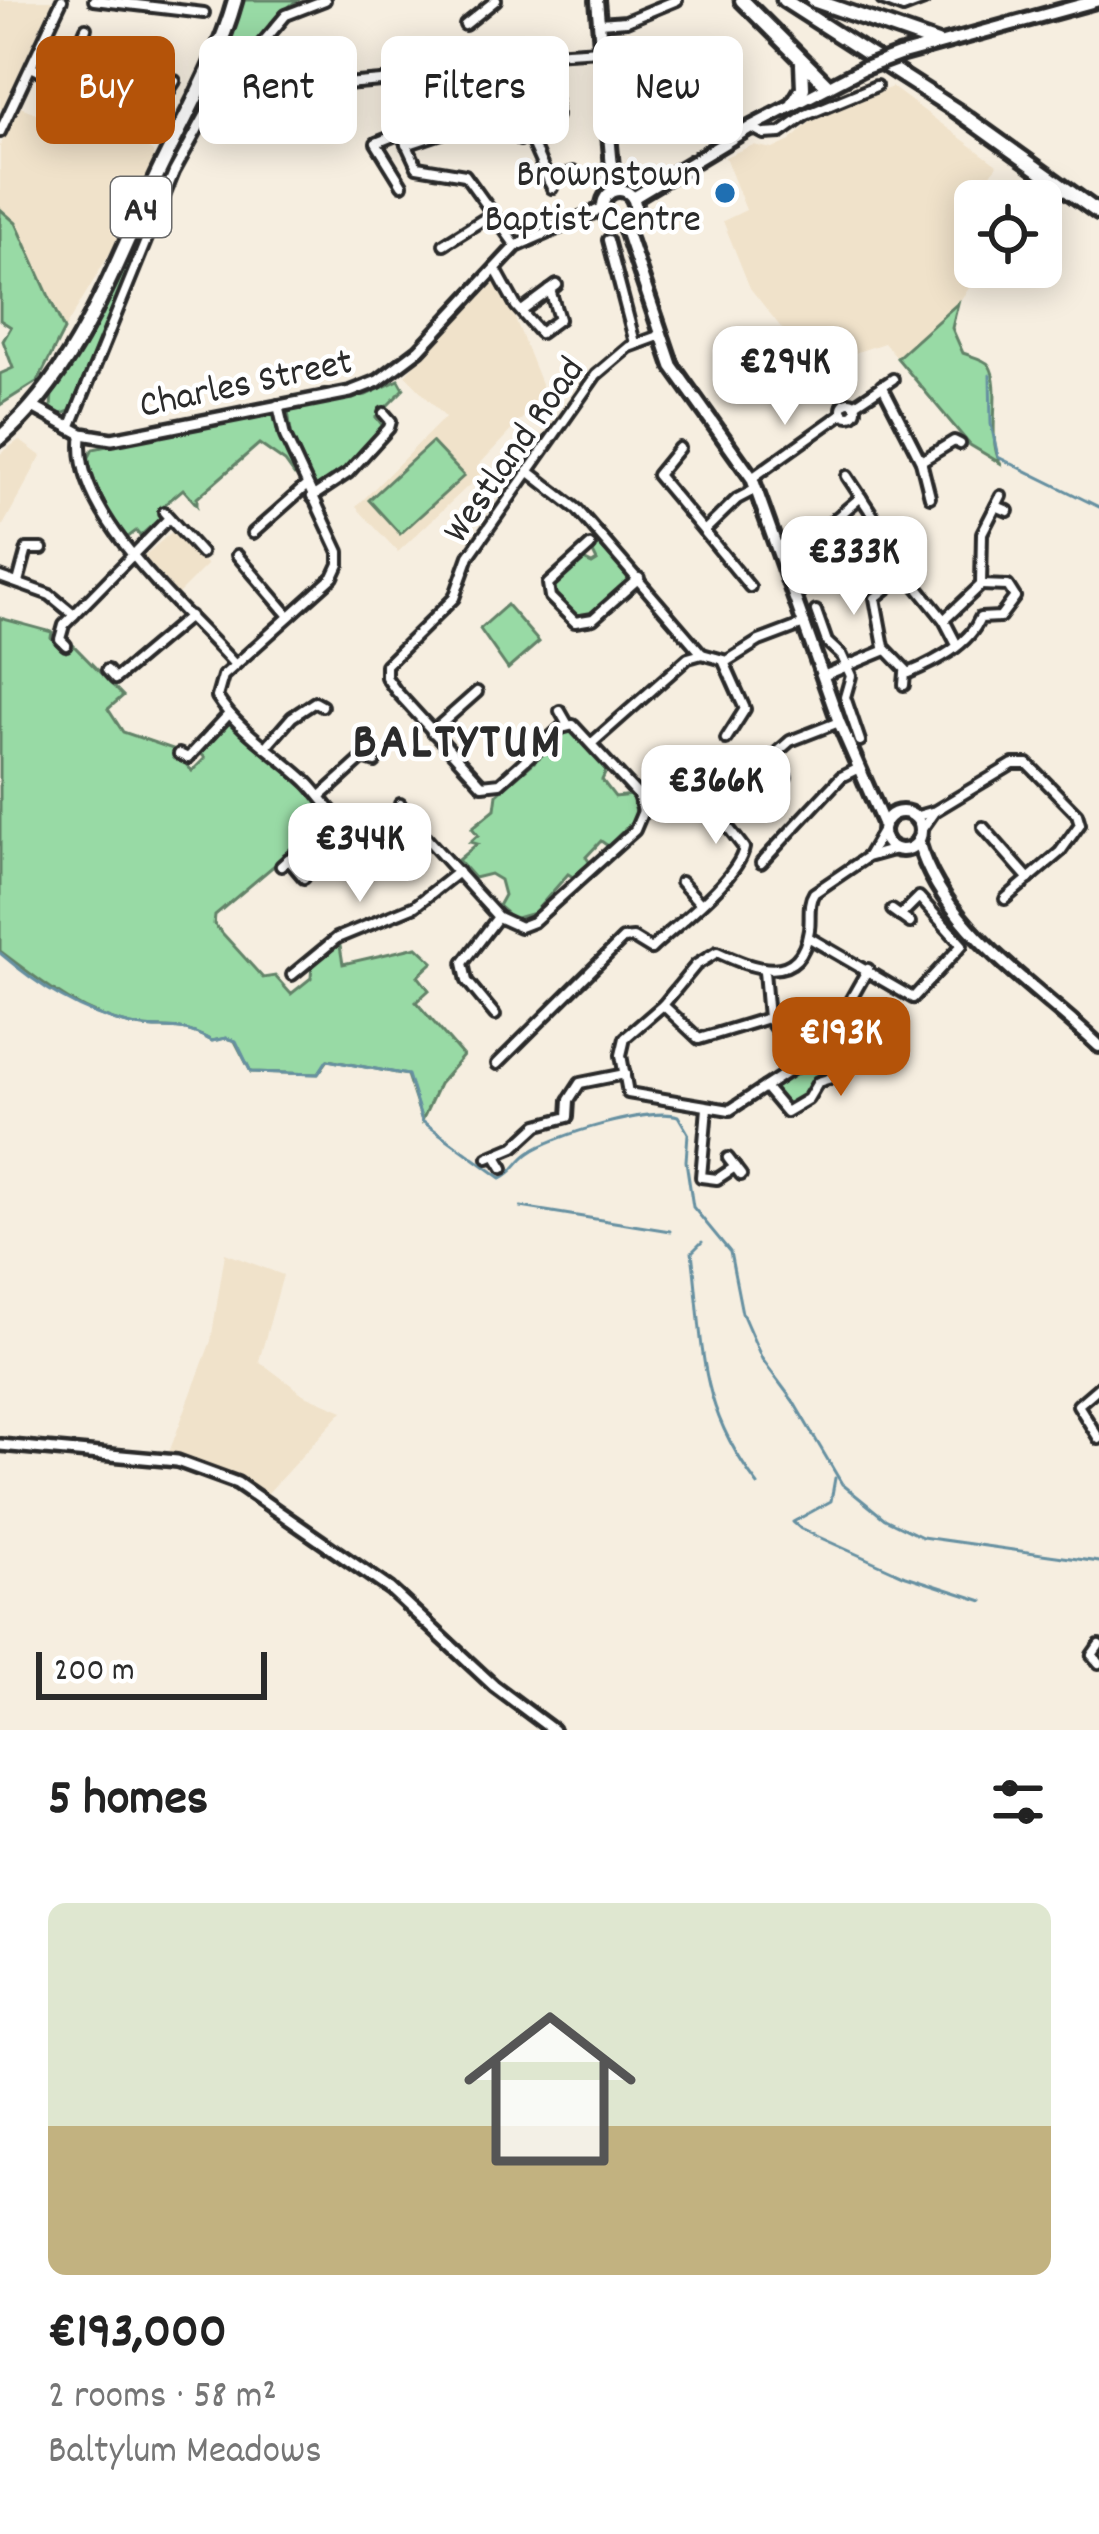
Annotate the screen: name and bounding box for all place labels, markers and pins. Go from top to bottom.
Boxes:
place label: Brownstown Baptist Centre [485,150,701,250]
marker: Brownstown Baptist Centre [712,180,738,206]
pin: €294K [701,326,869,428]
pin: €333K [770,516,938,618]
pin: €366K [632,745,800,847]
pin: €344K [276,803,444,905]
pin: €193K [757,997,925,1099]

